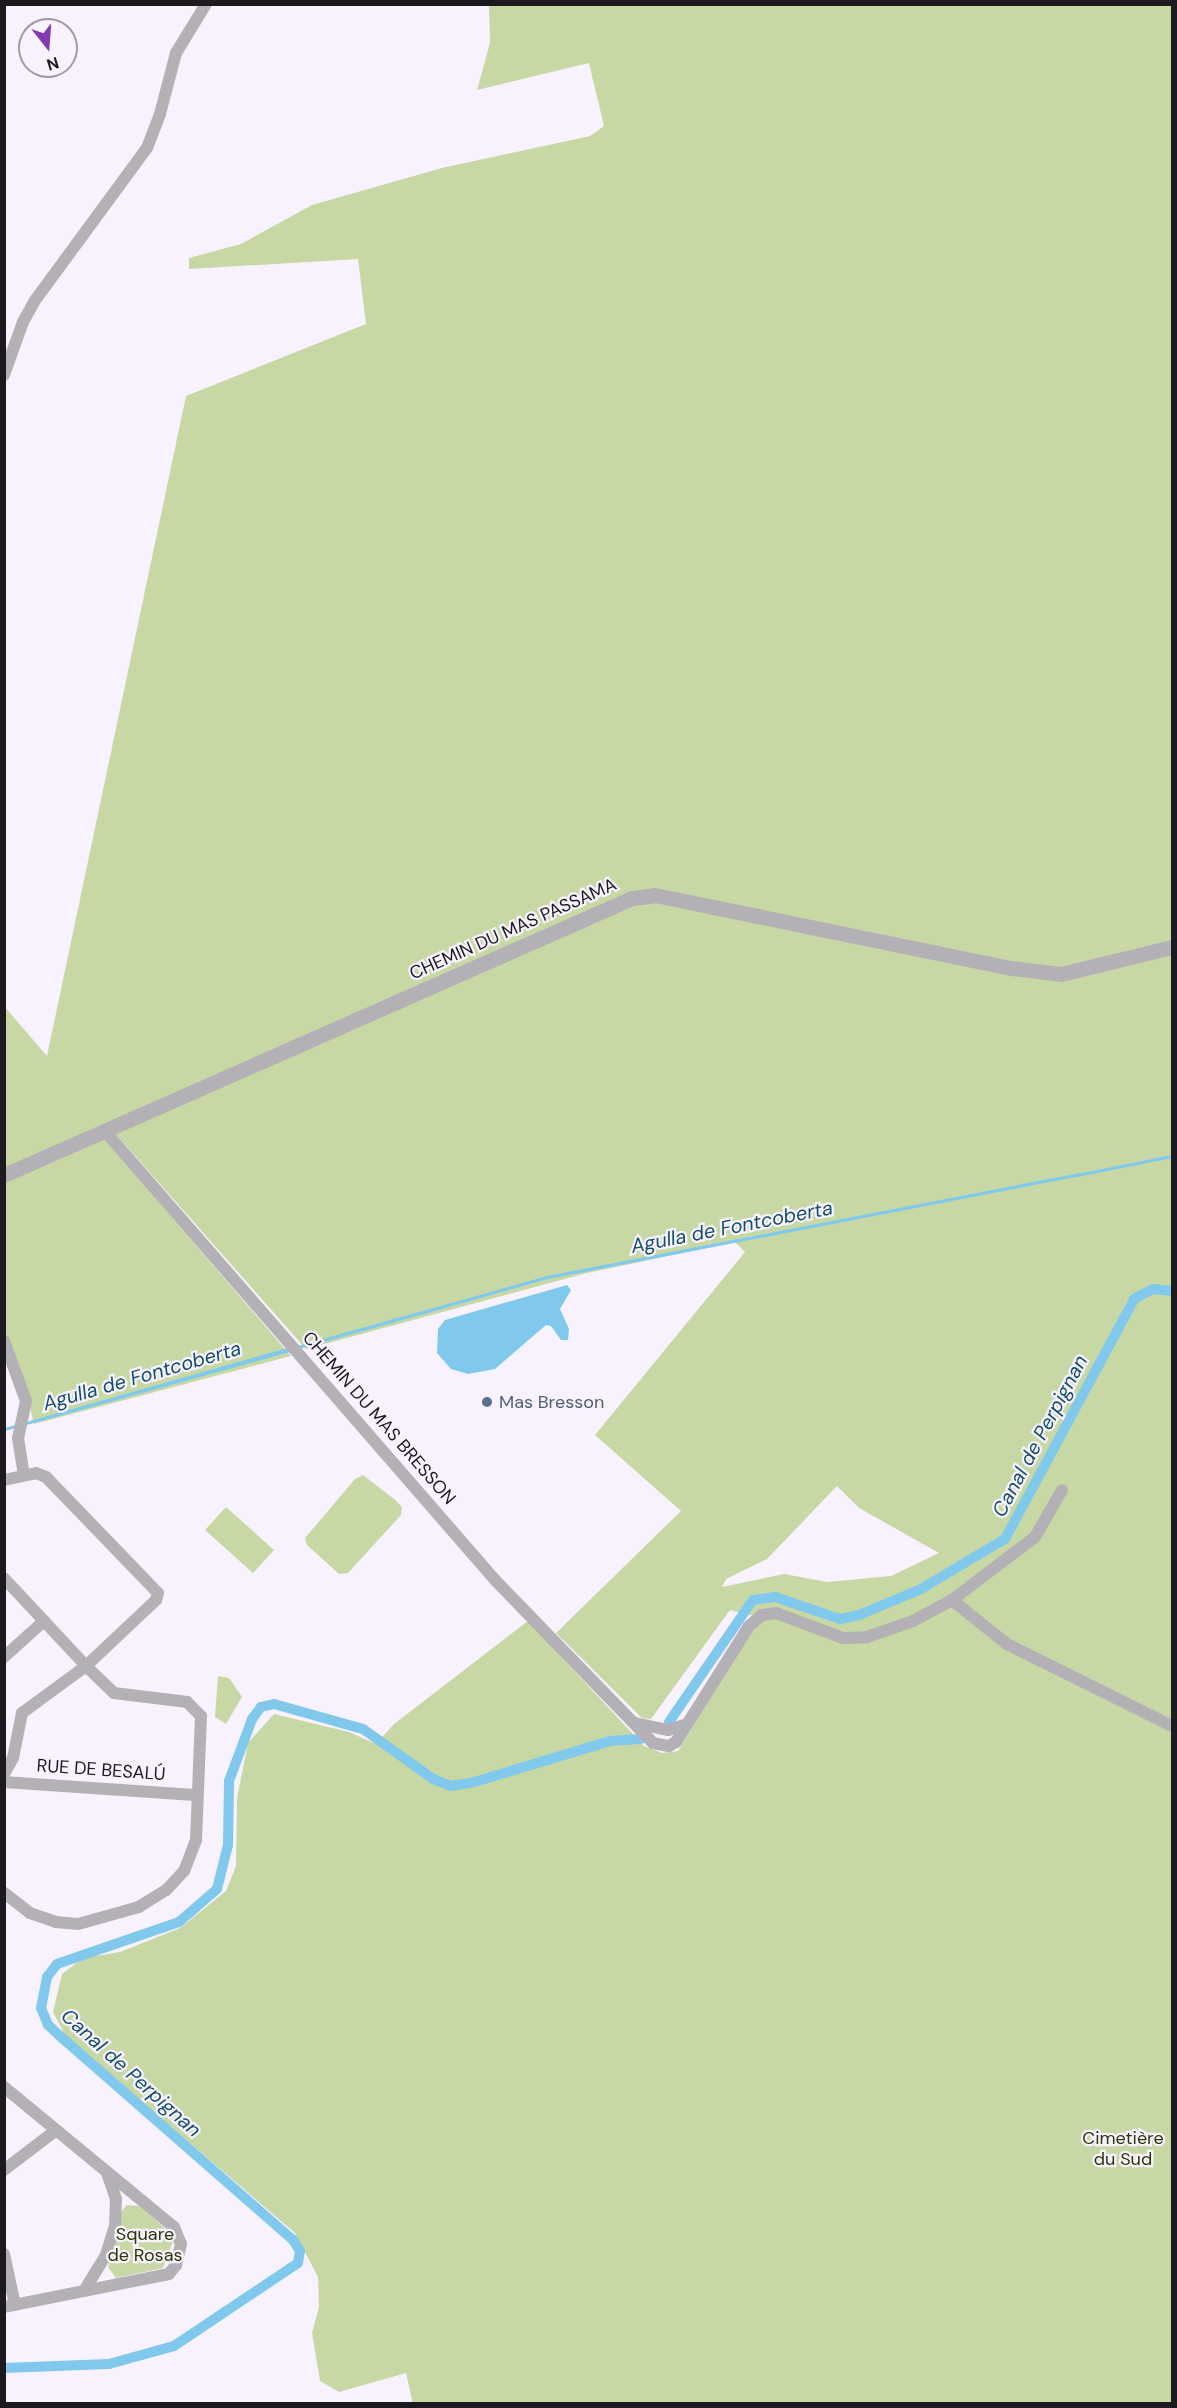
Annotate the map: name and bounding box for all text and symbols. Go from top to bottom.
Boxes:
north arrow [18,18,78,78]
text: N [44,52,61,76]
street label: CHEMIN DU MAS PASSAMA [406,874,620,984]
water label: Agulla de Fontcoberta [629,1196,835,1258]
street label: CHEMIN DU MAS BRESSON [298,1327,460,1509]
water label: Agulla de Fontcoberta [40,1336,244,1416]
water label: Canal de Perpignan [987,1351,1093,1521]
place label: Mas Bresson [499,1391,604,1413]
marker: Mas Bresson [480,1395,494,1409]
street label: RUE DE BESALÚ [36,1755,166,1785]
water label: Canal de Perpignan [56,2004,206,2142]
park label: Cimetière du Sud [1082,2128,1164,2170]
park label: Square de Rosas [108,2224,182,2266]

